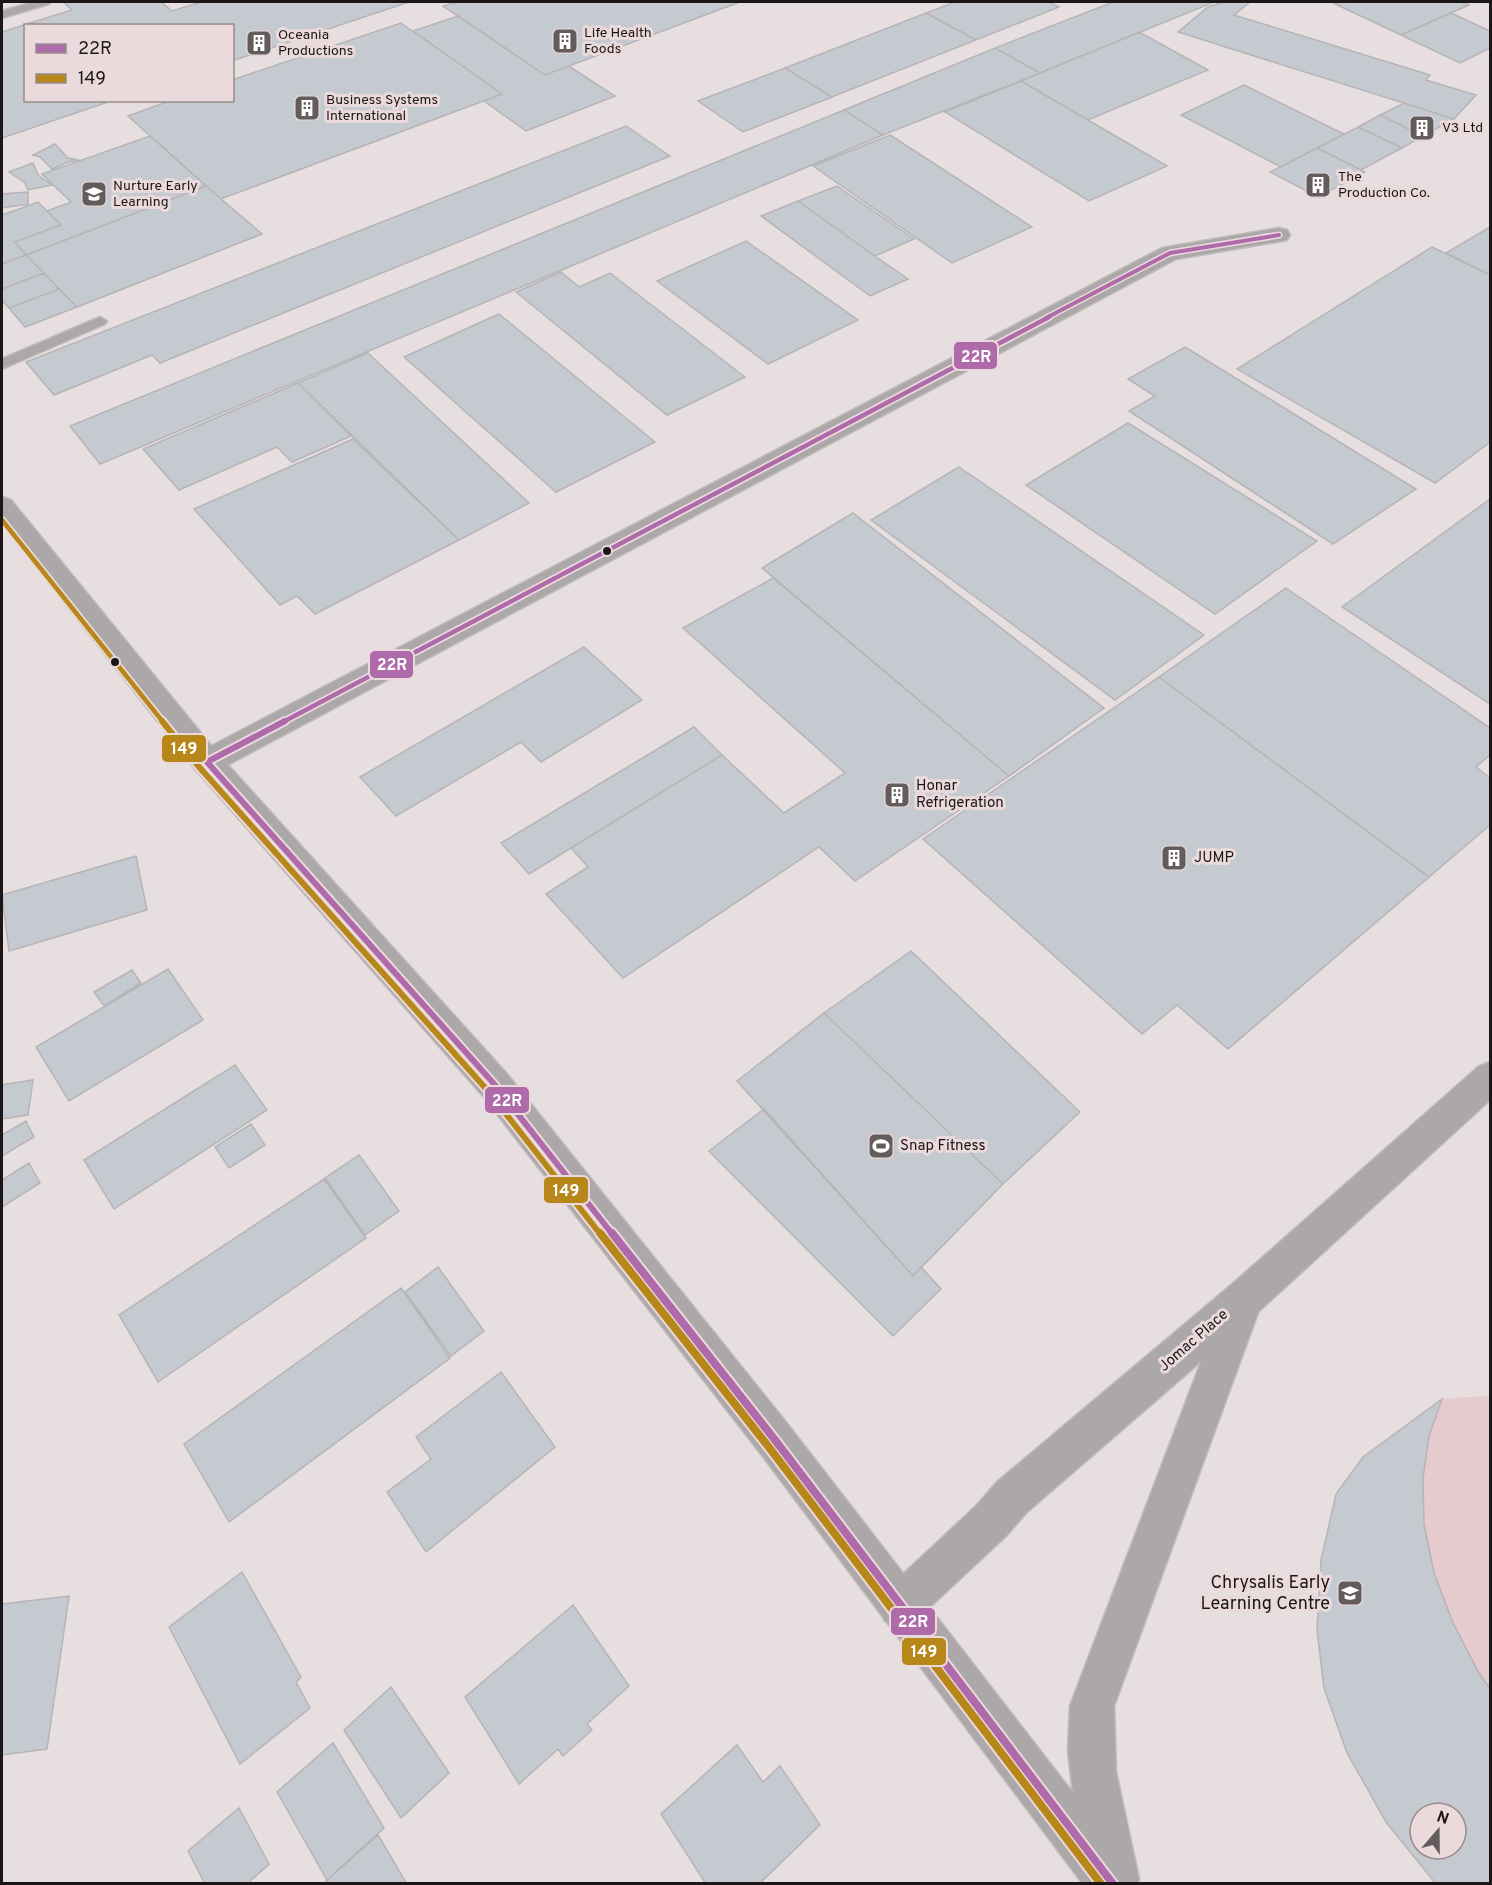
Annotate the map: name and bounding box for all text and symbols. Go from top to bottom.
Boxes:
legend [24,24,234,102]
place label: Life Health Foods [584,25,652,58]
building icon: Life Health Foods [550,26,580,56]
place label: Oceania Productions [278,27,353,60]
building icon: Oceania Productions [244,28,274,58]
text: 22R [78,38,112,61]
text: 149 [78,68,106,91]
place label: Business Systems International [326,92,438,125]
building icon: Business Systems International [292,93,322,123]
building icon: V3 Ltd [1407,113,1437,143]
place label: V3 Ltd [1442,120,1483,137]
place label: The Production Co. [1338,169,1430,202]
building icon: The Production Co. [1303,170,1333,200]
place label: Nurture Early Learning [113,178,198,211]
school or university icon: Nurture Early Learning [79,179,109,209]
line badge: 22R [953,341,998,370]
text: 22R [961,348,991,368]
unlabelled marker [601,545,613,557]
line badge: 22R [369,650,414,679]
unlabelled marker [109,656,121,668]
text: 22R [377,656,407,676]
line badge: 149 [161,734,207,763]
text: 149 [171,740,197,760]
place label: Honar Refrigeration [916,777,1004,813]
building icon: Honar Refrigeration [882,780,912,810]
building icon: JUMP [1159,843,1189,873]
place label: JUMP [1194,849,1234,868]
line badge: 22R [484,1086,530,1114]
text: 22R [492,1092,522,1112]
sports icon: Snap Fitness [866,1131,896,1161]
place label: Snap Fitness [900,1137,986,1156]
line badge: 149 [543,1176,589,1204]
text: 149 [553,1182,579,1202]
street label: Jomac Place [1155,1306,1233,1376]
place label: Chrysalis Early Learning Centre [1200,1572,1330,1616]
school or university icon: Chrysalis Early Learning Centre [1335,1578,1365,1608]
line badge: 22R [890,1607,936,1636]
text: 22R [898,1613,928,1633]
line badge: 149 [901,1637,947,1666]
text: 149 [911,1643,937,1663]
north arrow [1408,1801,1468,1861]
text: N [1434,1807,1451,1830]

